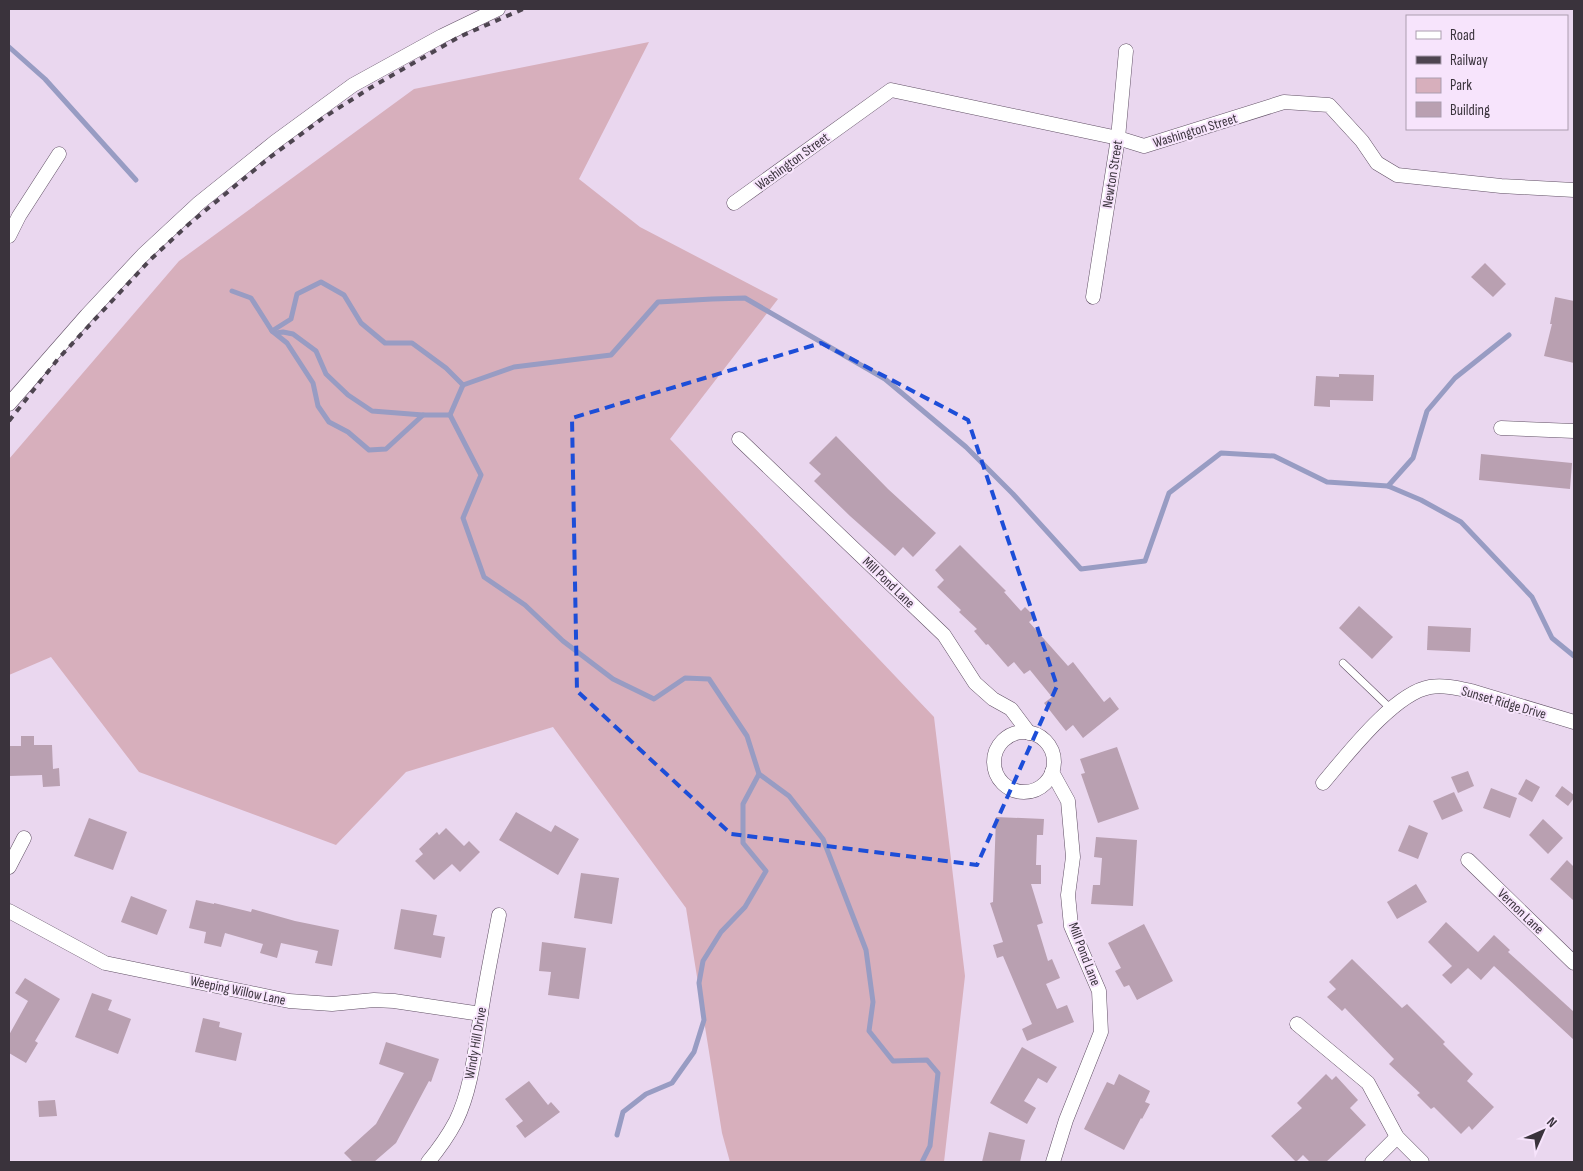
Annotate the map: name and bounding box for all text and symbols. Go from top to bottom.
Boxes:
legend [1406,15,1568,130]
text: Road [1450,26,1475,45]
text: Railway [1450,51,1488,70]
text: Park [1450,76,1472,95]
text: Building [1450,101,1490,120]
street label: Washington Street [1151,110,1239,151]
street label: Washington Street [752,129,832,194]
street label: Newton Street [1099,139,1126,209]
street label: Mill Pond Lane [859,553,918,612]
street label: Sunset Ridge Drive [1459,682,1548,723]
street label: Vernon Lane [1494,885,1547,938]
street label: Mill Pond Lane [1065,920,1104,988]
street label: Weeping Willow Lane [189,972,287,1009]
street label: Windy Hill Drive [461,1006,490,1080]
north arrow [1518,1106,1568,1156]
text: N [1543,1114,1560,1131]

